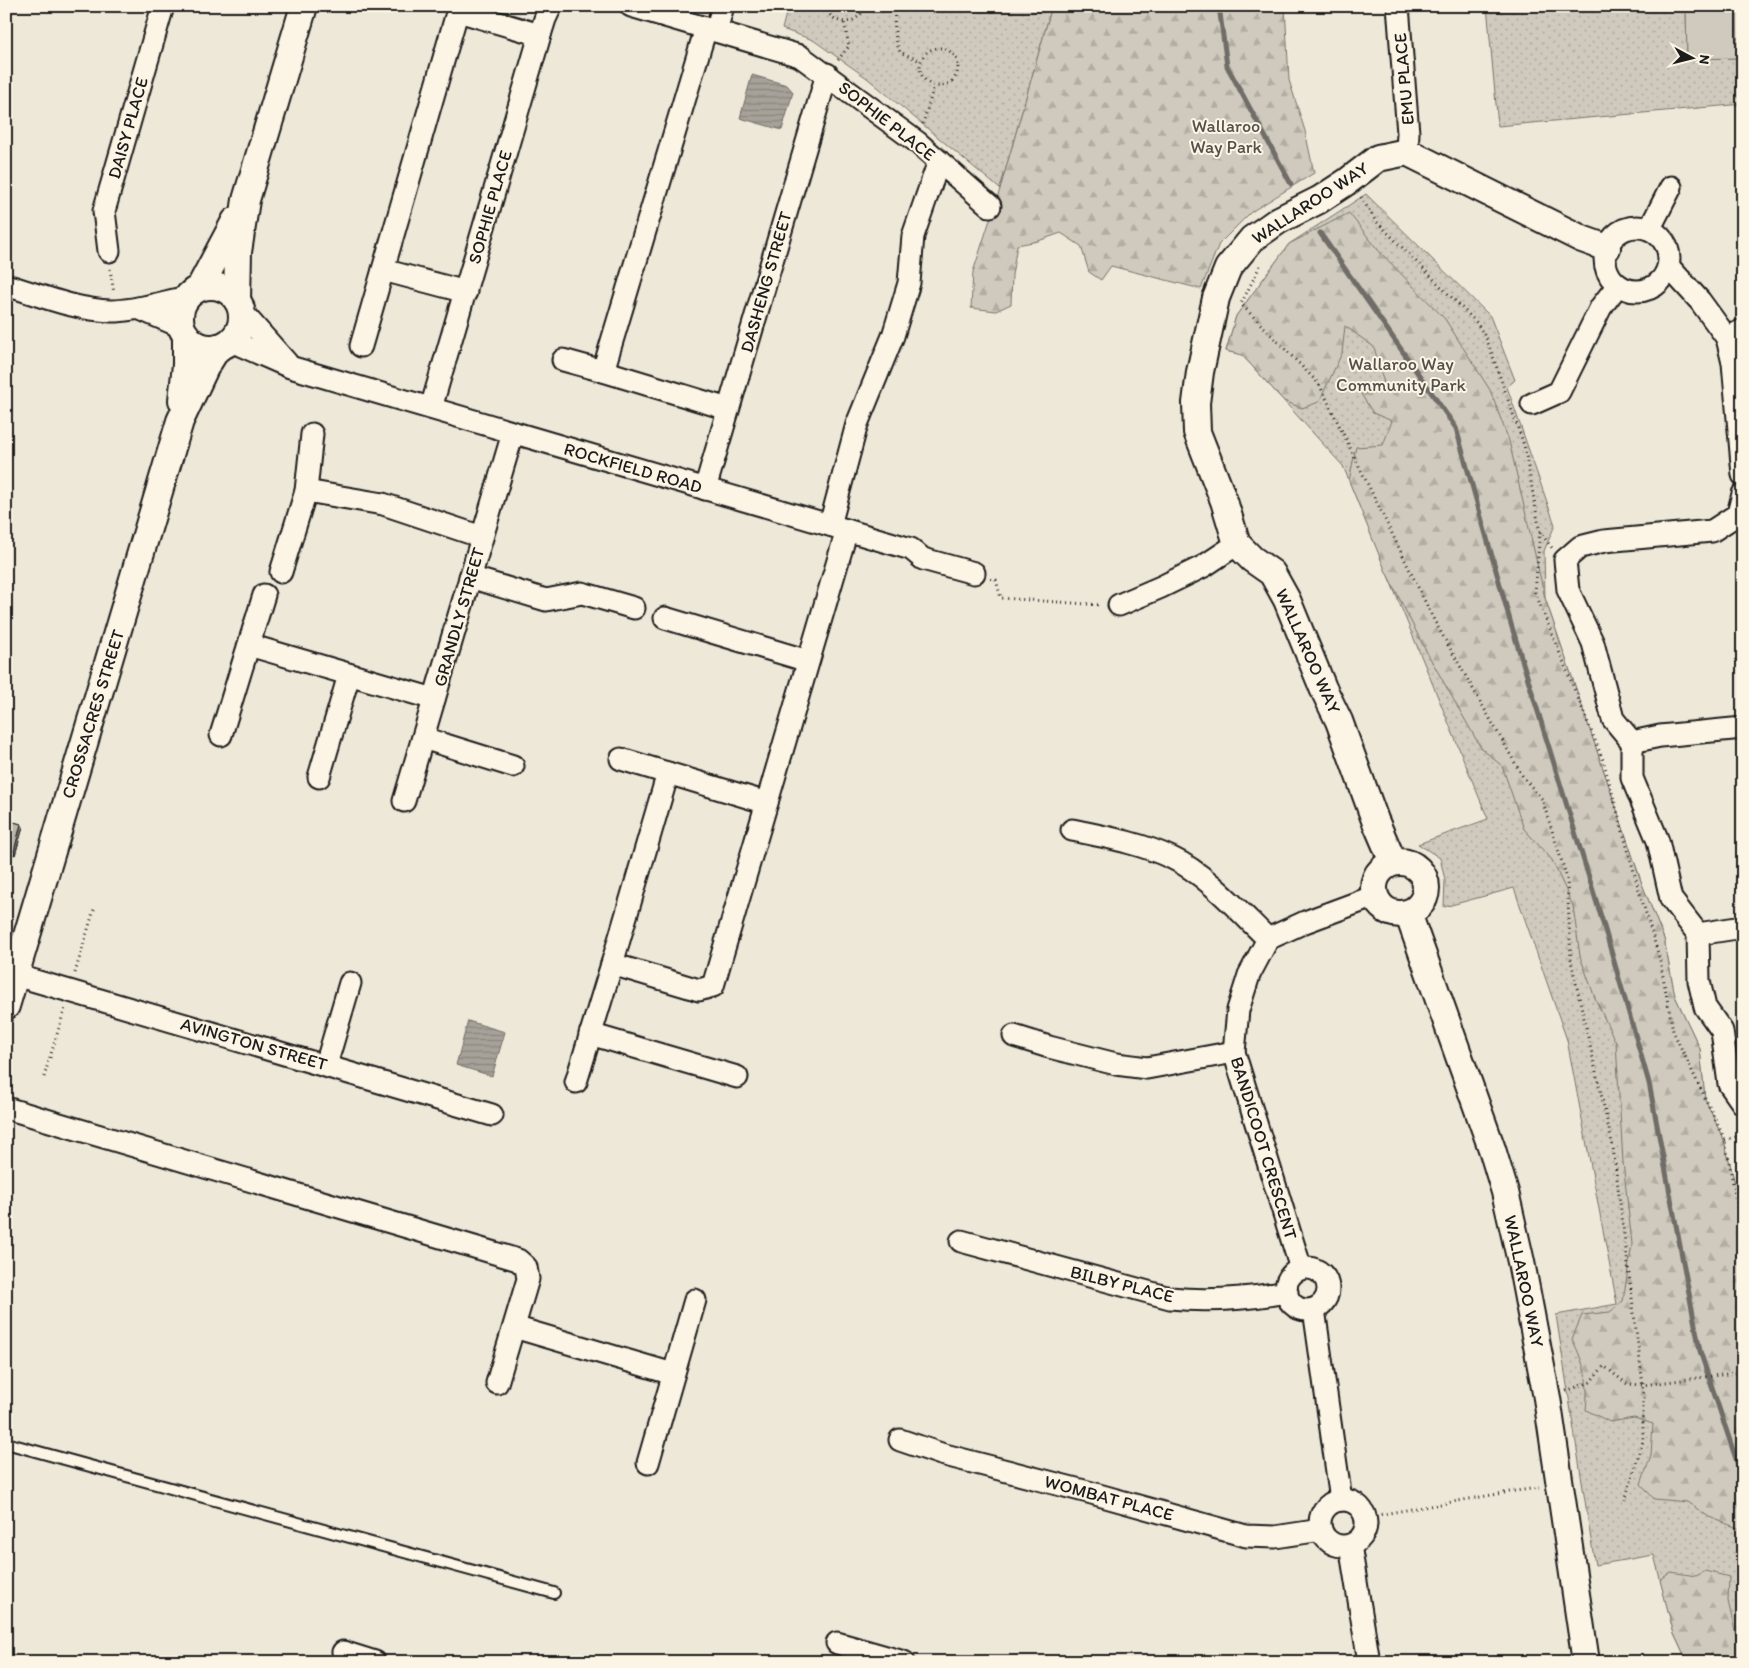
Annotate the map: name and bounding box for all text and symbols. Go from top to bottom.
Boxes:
street label: EMU PLACE [1389,32,1419,126]
north arrow [1666,32,1716,82]
text: N [1695,54,1713,65]
street label: DAISY PLACE [103,75,153,181]
street label: SOPHIE PLACE [834,76,940,166]
park label: Wallaroo Way Park [1190,115,1263,158]
street label: SOPHIE PLACE [463,148,517,266]
street label: WALLAROO WAY [1248,157,1373,249]
street label: DASHENG STREET [735,209,797,355]
park label: Wallaroo Way Community Park [1336,353,1467,396]
street label: ROCKFIELD ROAD [561,438,705,498]
street label: GRANDLY STREET [429,545,489,689]
street label: WALLAROO WAY [1271,585,1346,718]
street label: CROSSACRES STREET [57,627,129,801]
street label: AVINGTON STREET [178,1013,330,1075]
street label: BANDICOOT CRESCENT [1226,1054,1302,1242]
street label: WALLAROO WAY [1499,1213,1549,1350]
street label: BILBY PLACE [1068,1261,1176,1307]
street label: WOMBAT PLACE [1042,1470,1176,1526]

